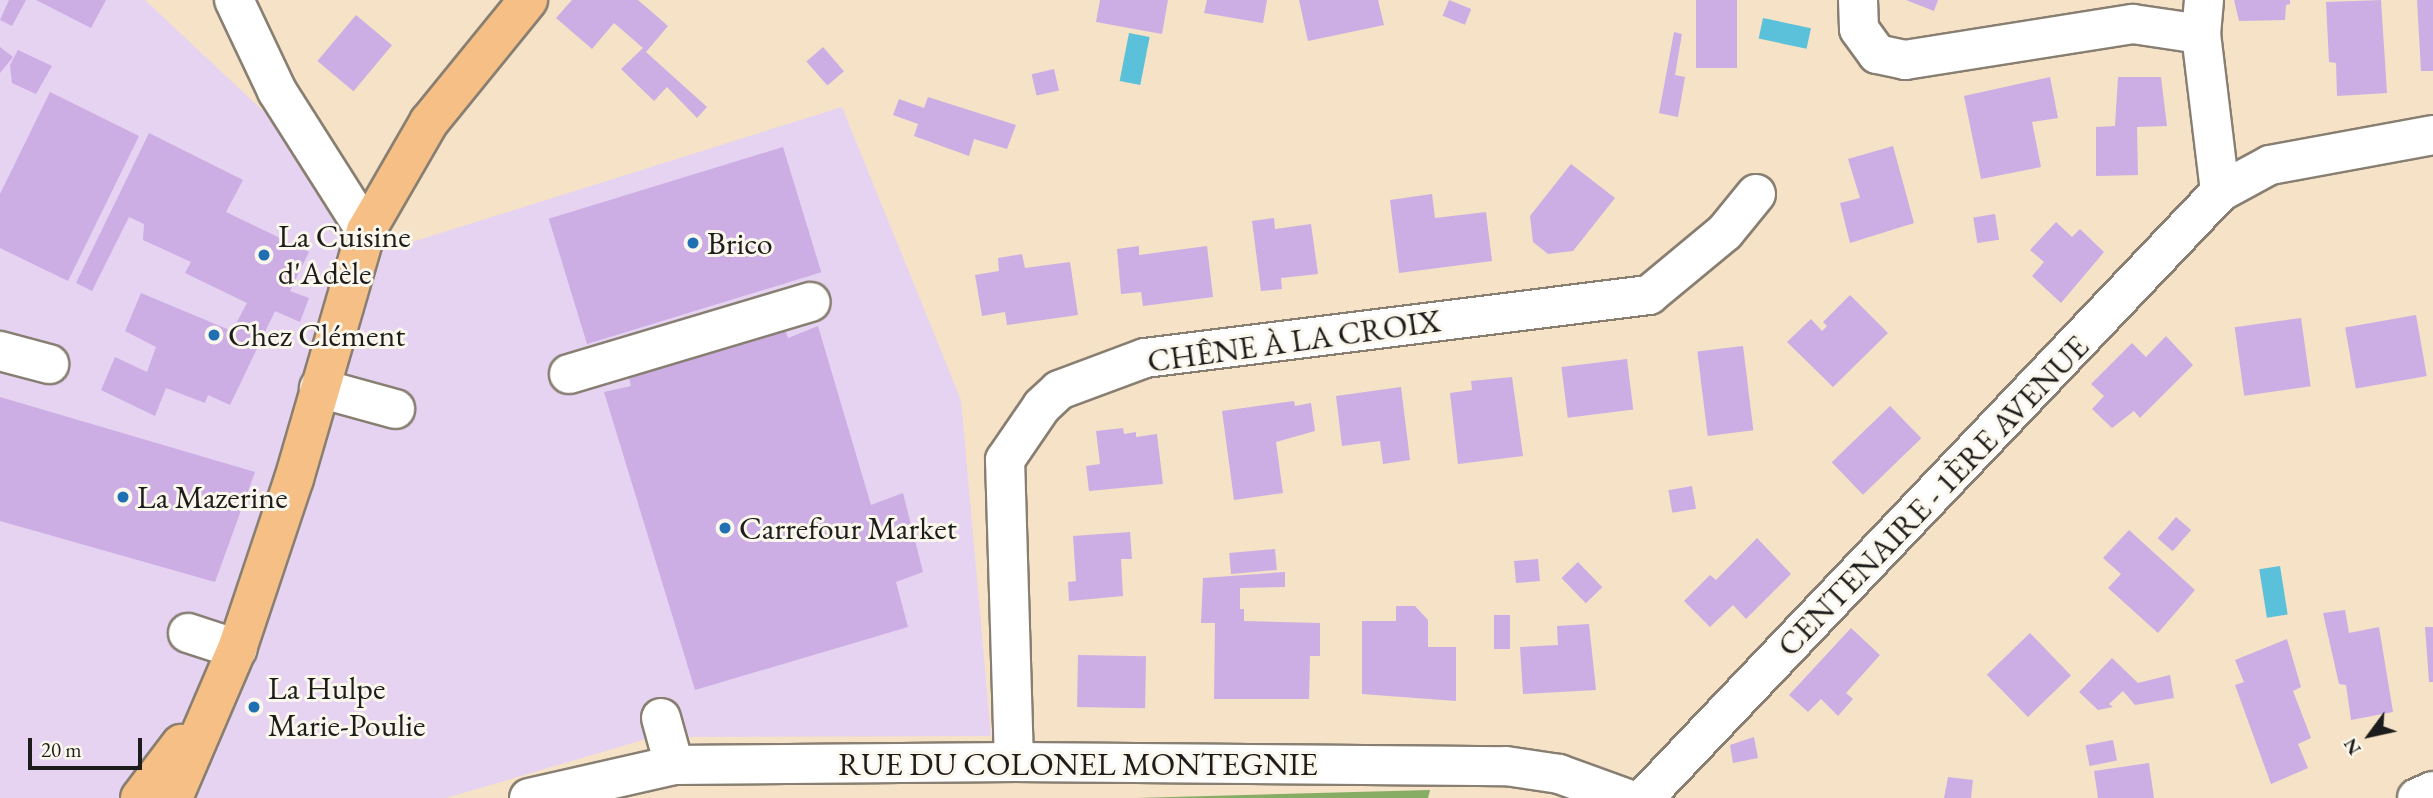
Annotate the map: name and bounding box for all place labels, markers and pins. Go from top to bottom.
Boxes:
place label: La Cuisine d'Adèle [278,218,411,293]
place label: Brico [707,224,773,262]
marker: Brico [685,235,701,251]
marker: La Cuisine d'Adèle [256,247,272,263]
place label: Chez Clément [228,316,405,354]
marker: Chez Clément [206,327,222,343]
place label: La Mazerine [137,478,288,516]
marker: La Mazerine [115,489,131,505]
place label: Carrefour Market [739,509,957,547]
marker: Carrefour Market [717,520,733,536]
place label: La Hulpe Marie-Poulie [268,670,426,745]
marker: La Hulpe Marie-Poulie [246,699,262,715]

